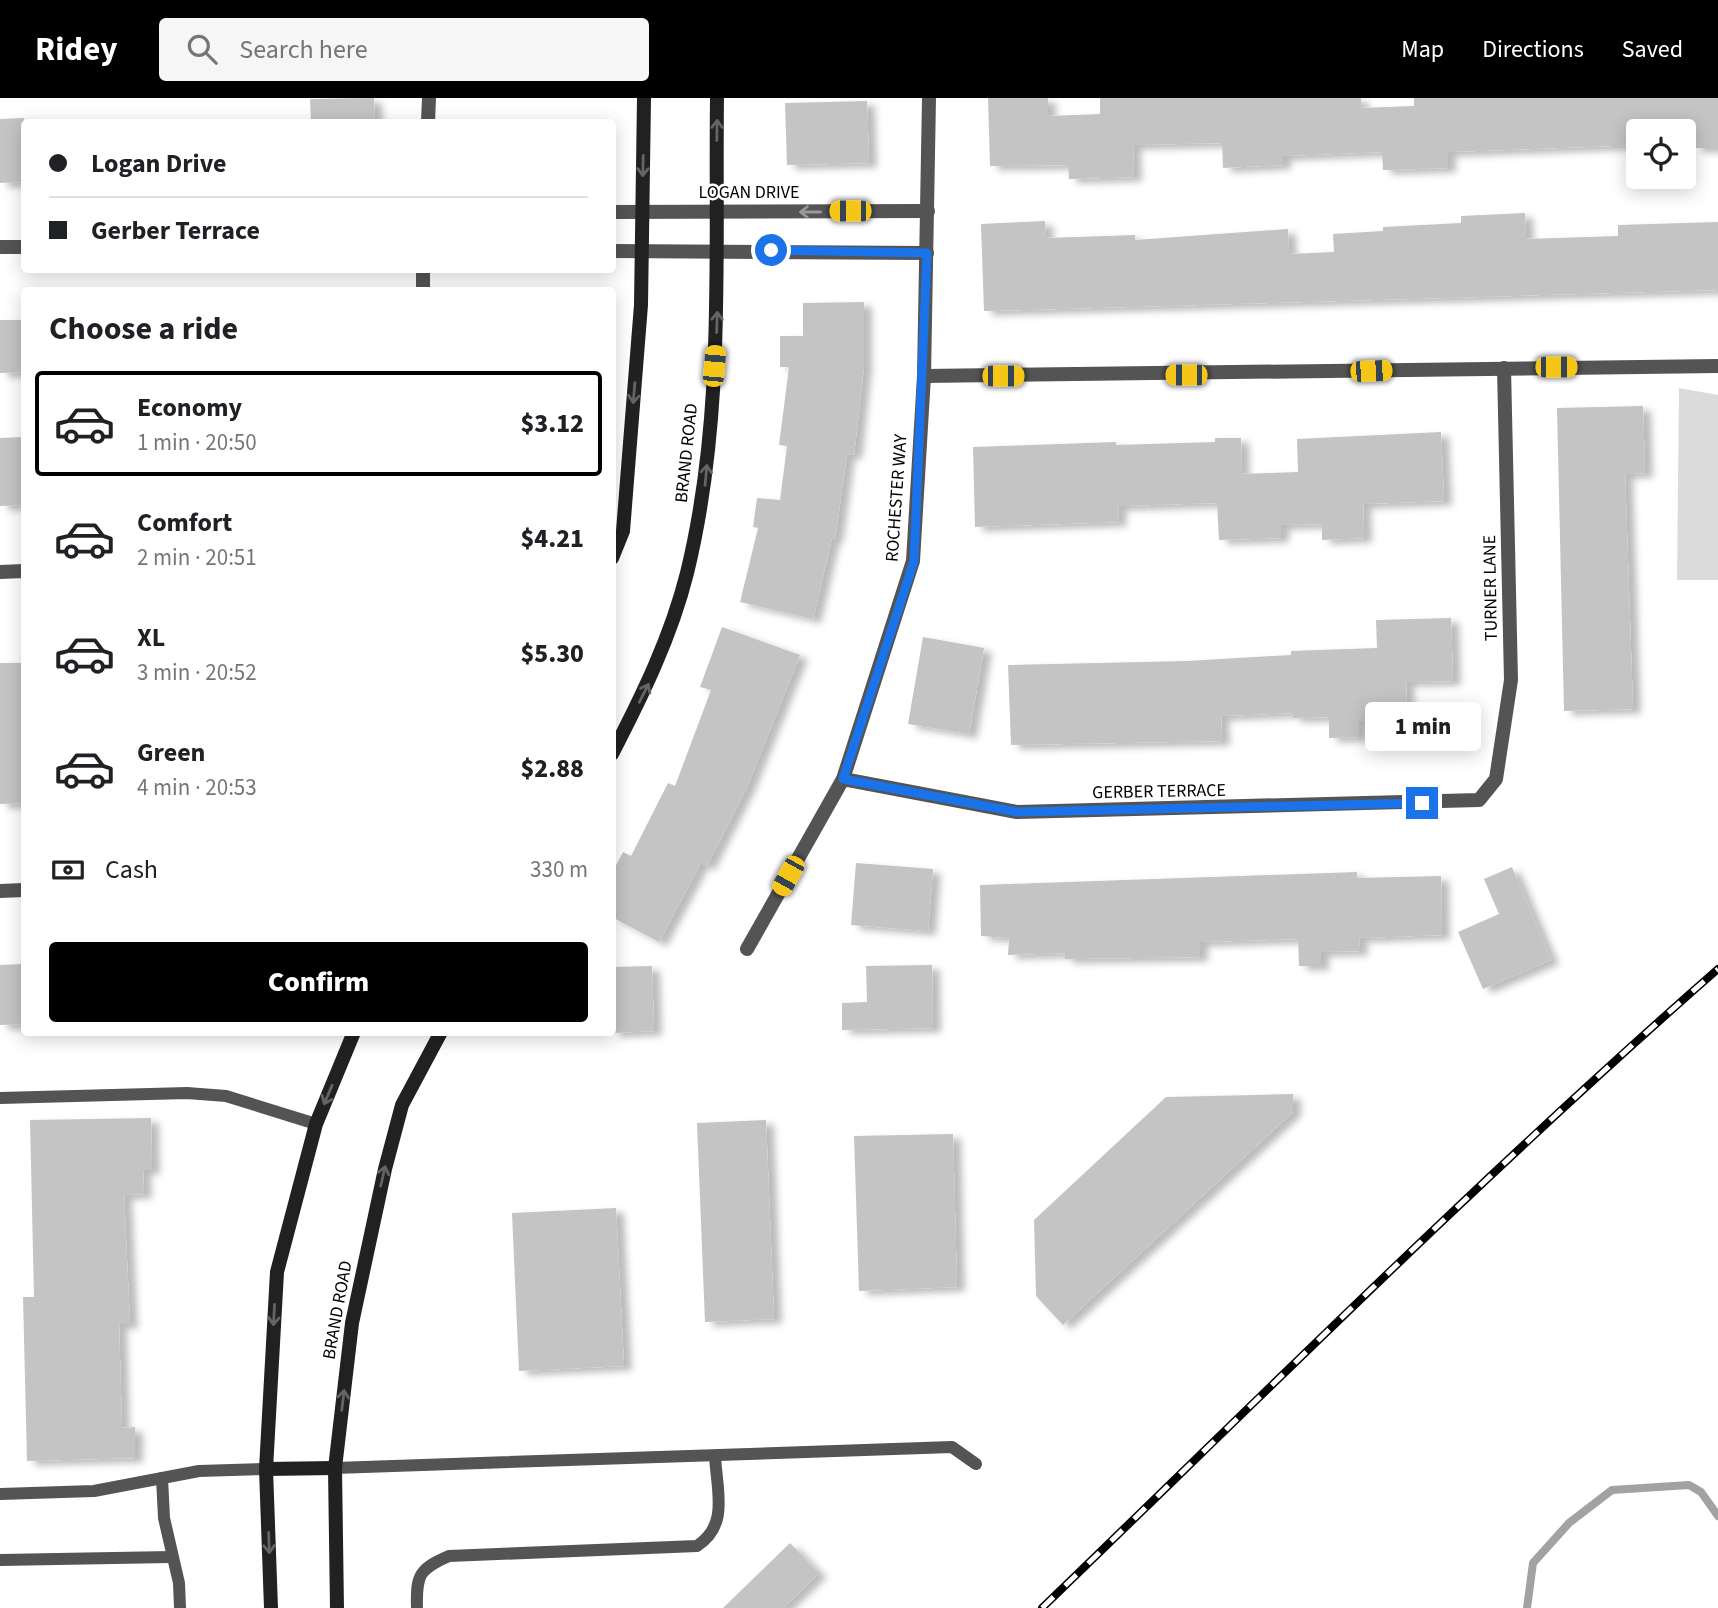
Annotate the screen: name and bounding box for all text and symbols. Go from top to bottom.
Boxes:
search box [159,18,649,81]
text: Ridey [35,26,117,73]
icon: search [183,30,221,68]
text: Search here [239,31,368,68]
text: Map [1401,32,1444,67]
text: Directions [1482,32,1584,67]
text: Saved [1622,32,1683,67]
one-way arrow [710,119,724,142]
map controls [1626,119,1696,189]
button: locate [1626,119,1696,189]
text: Logan Drive [91,145,227,182]
one-way arrow [637,154,650,177]
street label: LOGAN DRIVE [698,180,800,205]
car [830,201,872,222]
one-way arrow [799,205,822,218]
text: Gerber Terrace [91,212,260,249]
route start [755,234,787,266]
text: Choose a ride [49,306,238,352]
one-way arrow [711,311,724,334]
car [702,344,727,388]
car [1536,357,1578,378]
car [1350,360,1393,382]
car [1166,365,1208,386]
car [983,366,1025,387]
one-way arrow [627,382,640,404]
text: Economy [137,389,242,426]
icon: car [53,392,116,455]
street label: BRAND ROAD [669,402,704,504]
text: $3.12 [520,405,584,442]
text: 1 min · 20:50 [137,426,257,459]
street label: ROCHESTER WAY [880,433,913,563]
one-way arrow [700,465,713,487]
text: Comfort [137,504,232,541]
icon: car [53,507,116,570]
text: $4.21 [520,520,584,557]
street label: TURNER LANE [1477,535,1504,641]
text: 2 min · 20:51 [137,541,257,574]
text: XL [137,619,165,656]
icon: car [53,622,116,685]
text: $5.30 [520,635,584,672]
text: 3 min · 20:52 [137,656,257,689]
one-way arrow [637,683,651,704]
callout: 1 min [1364,702,1480,750]
text: 1 min [1395,710,1451,743]
text: Green [137,734,205,771]
icon: car [53,737,116,800]
text: $2.88 [520,750,584,787]
text: 4 min · 20:53 [137,771,257,804]
street label: GERBER TERRACE [1092,778,1226,805]
route end [1406,787,1438,819]
icon: cash [49,851,87,889]
text: Cash [105,851,158,888]
text: 330 m [530,853,588,886]
car [769,853,808,899]
button: Confirm [49,942,588,1022]
one-way arrow [320,1084,333,1106]
one-way arrow [377,1165,390,1188]
street label: BRAND ROAD [317,1259,358,1361]
one-way arrow [268,1304,281,1327]
one-way arrow [336,1389,349,1412]
one-way arrow [262,1531,275,1554]

